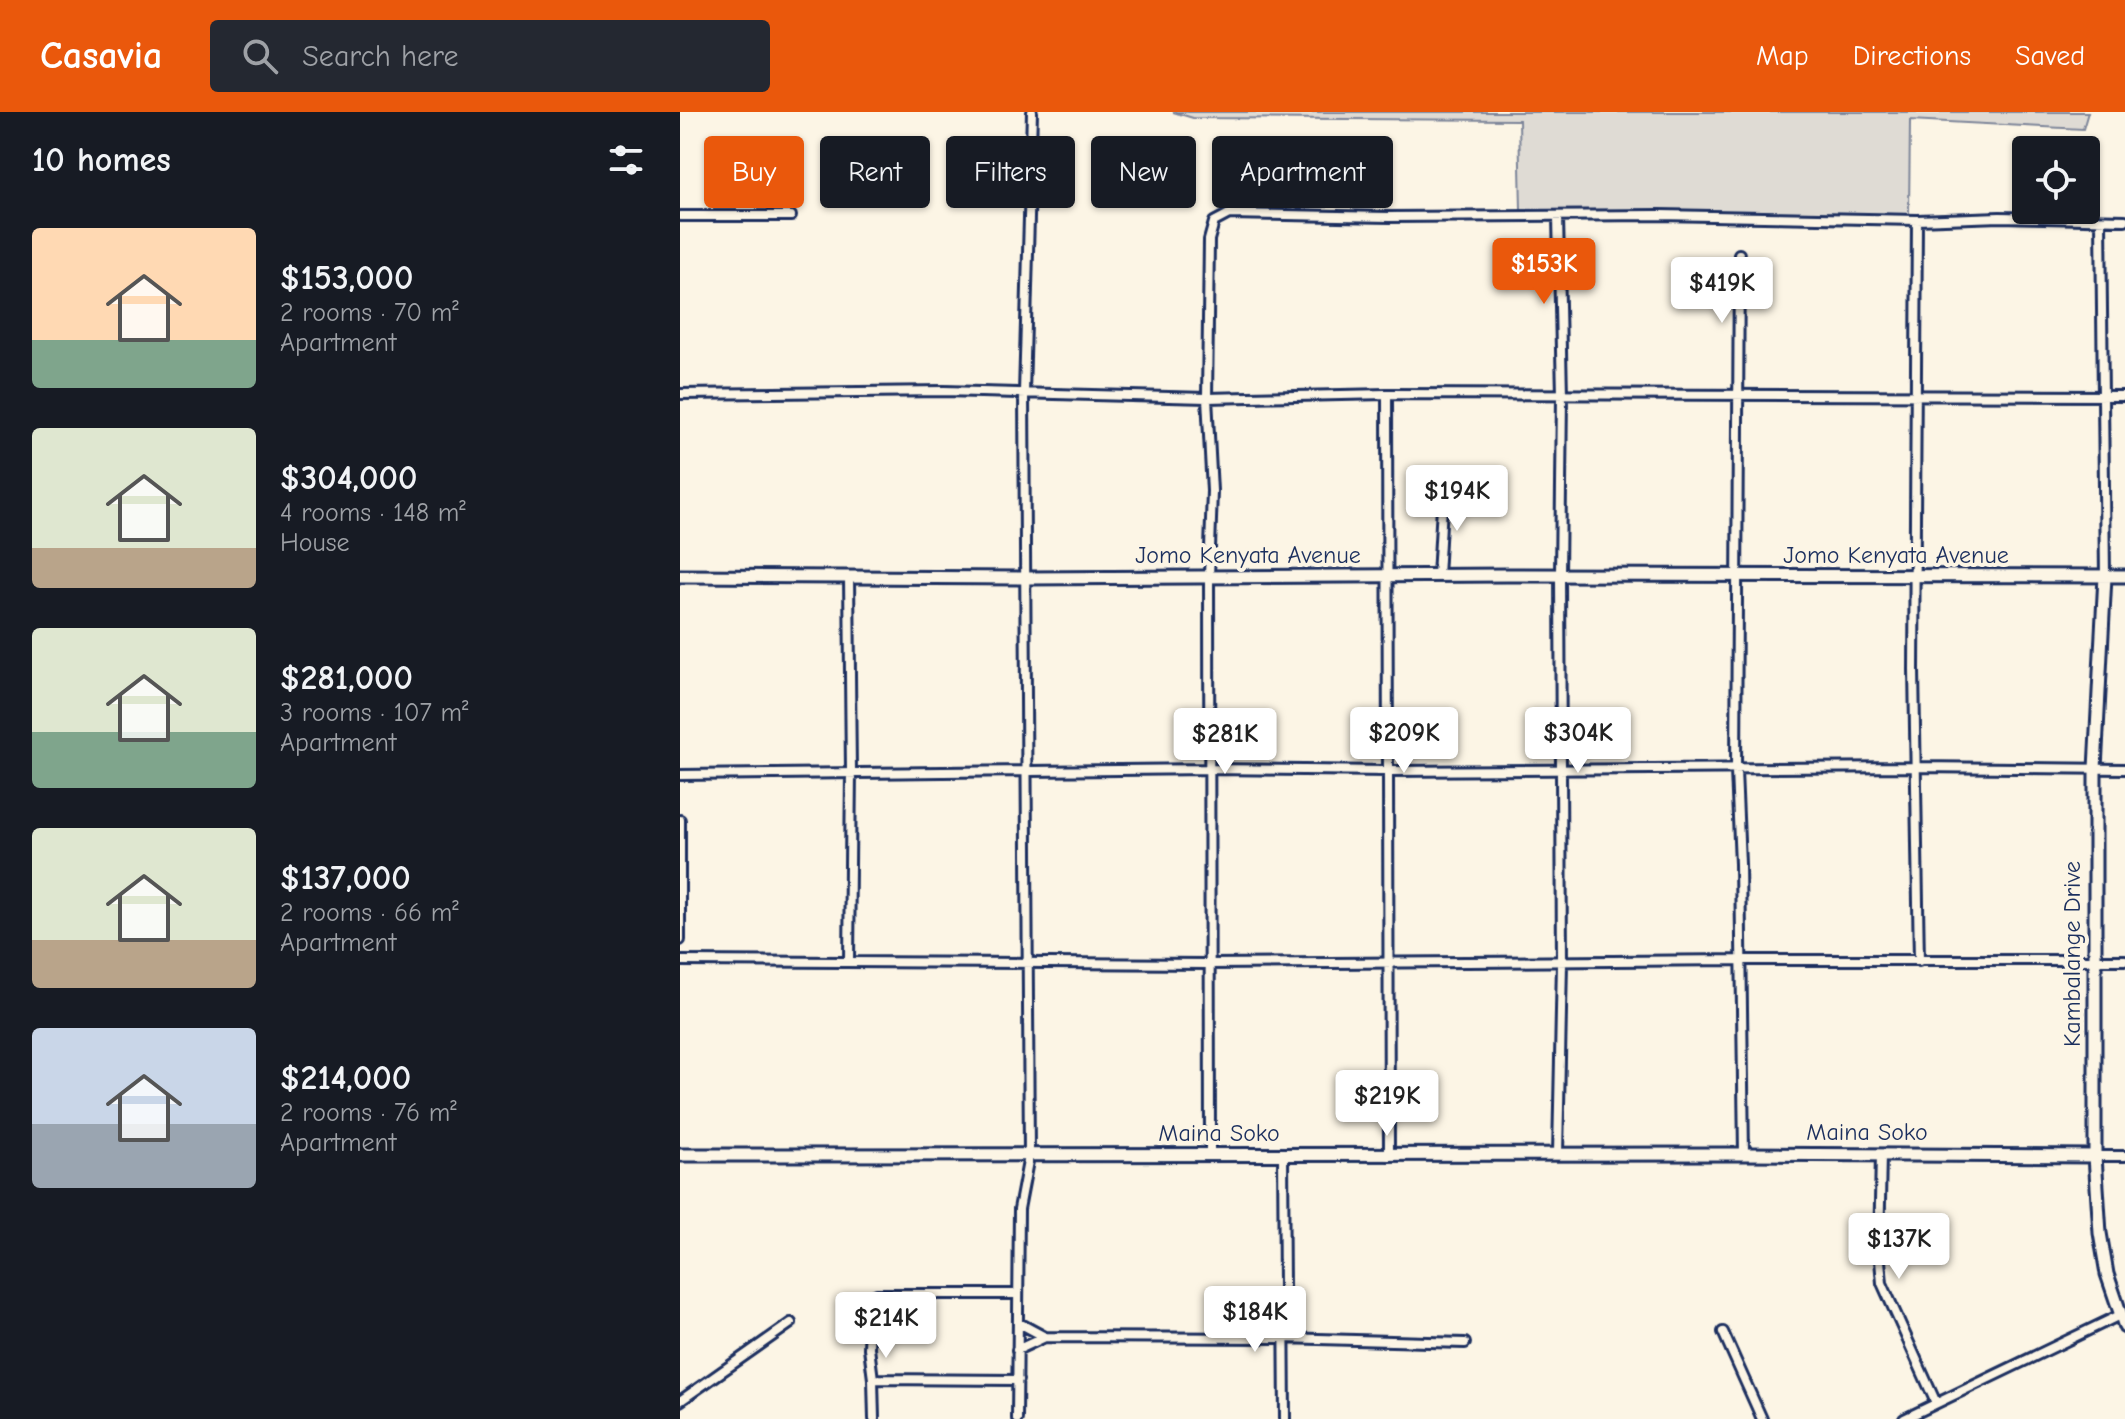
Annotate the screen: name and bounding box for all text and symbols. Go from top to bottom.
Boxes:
search box [210,20,770,92]
text: Casavia [40,34,162,78]
icon: search [238,34,282,78]
text: Search here [302,39,458,74]
text: Map [1756,40,1809,72]
text: Directions [1853,40,1971,72]
text: Saved [2015,40,2085,72]
chip: Buy [704,136,804,208]
chip: Rent [820,136,930,208]
chip: Filters [946,136,1075,208]
chip: New [1091,136,1196,208]
chip: Apartment [1212,136,1393,208]
map controls [2012,136,2100,224]
button: locate [2012,136,2100,224]
icon: filters [604,138,648,182]
text: 10 homes [32,140,171,180]
pin: $153K [1488,238,1600,306]
text: $153K [1510,249,1578,279]
pin: $419K [1666,257,1778,325]
text: $153,000 [280,258,413,298]
icon: home [96,260,192,356]
text: $419K [1689,268,1755,298]
text: 2 rooms · 70 m² [280,298,459,328]
text: Apartment [280,328,396,358]
text: $304,000 [280,458,417,498]
icon: home [96,460,192,556]
pin: $194K [1401,465,1513,533]
text: $194K [1424,476,1490,506]
text: 4 rooms · 148 m² [280,498,466,528]
text: House [280,528,350,558]
street label: Jomo Kenyata Avenue [1135,541,1361,569]
street label: Jomo Kenyata Avenue [1783,541,2009,569]
text: $281,000 [280,658,413,698]
icon: home [96,660,192,756]
text: 3 rooms · 107 m² [280,698,469,728]
pin: $209K [1348,707,1460,775]
pin: $304K [1522,707,1634,775]
pin: $281K [1169,708,1281,776]
text: $209K [1368,718,1440,748]
text: $304K [1543,718,1613,748]
text: $281K [1192,719,1258,749]
text: Apartment [280,728,396,758]
text: $137,000 [280,858,411,898]
icon: home [96,860,192,956]
street label: Kambalange Drive [2058,861,2086,1047]
text: 2 rooms · 66 m² [280,898,459,928]
text: Apartment [280,928,396,958]
text: $214,000 [280,1058,411,1098]
icon: home [96,1060,192,1156]
pin: $219K [1331,1070,1443,1138]
text: $219K [1353,1081,1421,1111]
text: 2 rooms · 76 m² [280,1098,457,1128]
street label: Maina Soko [1806,1118,1928,1146]
street label: Maina Soko [1158,1119,1280,1147]
text: Apartment [280,1128,396,1158]
pin: $137K [1843,1213,1955,1281]
text: $137K [1866,1224,1932,1254]
pin: $184K [1199,1286,1311,1354]
pin: $214K [830,1292,942,1360]
text: $184K [1222,1297,1288,1327]
text: $214K [853,1303,919,1333]

